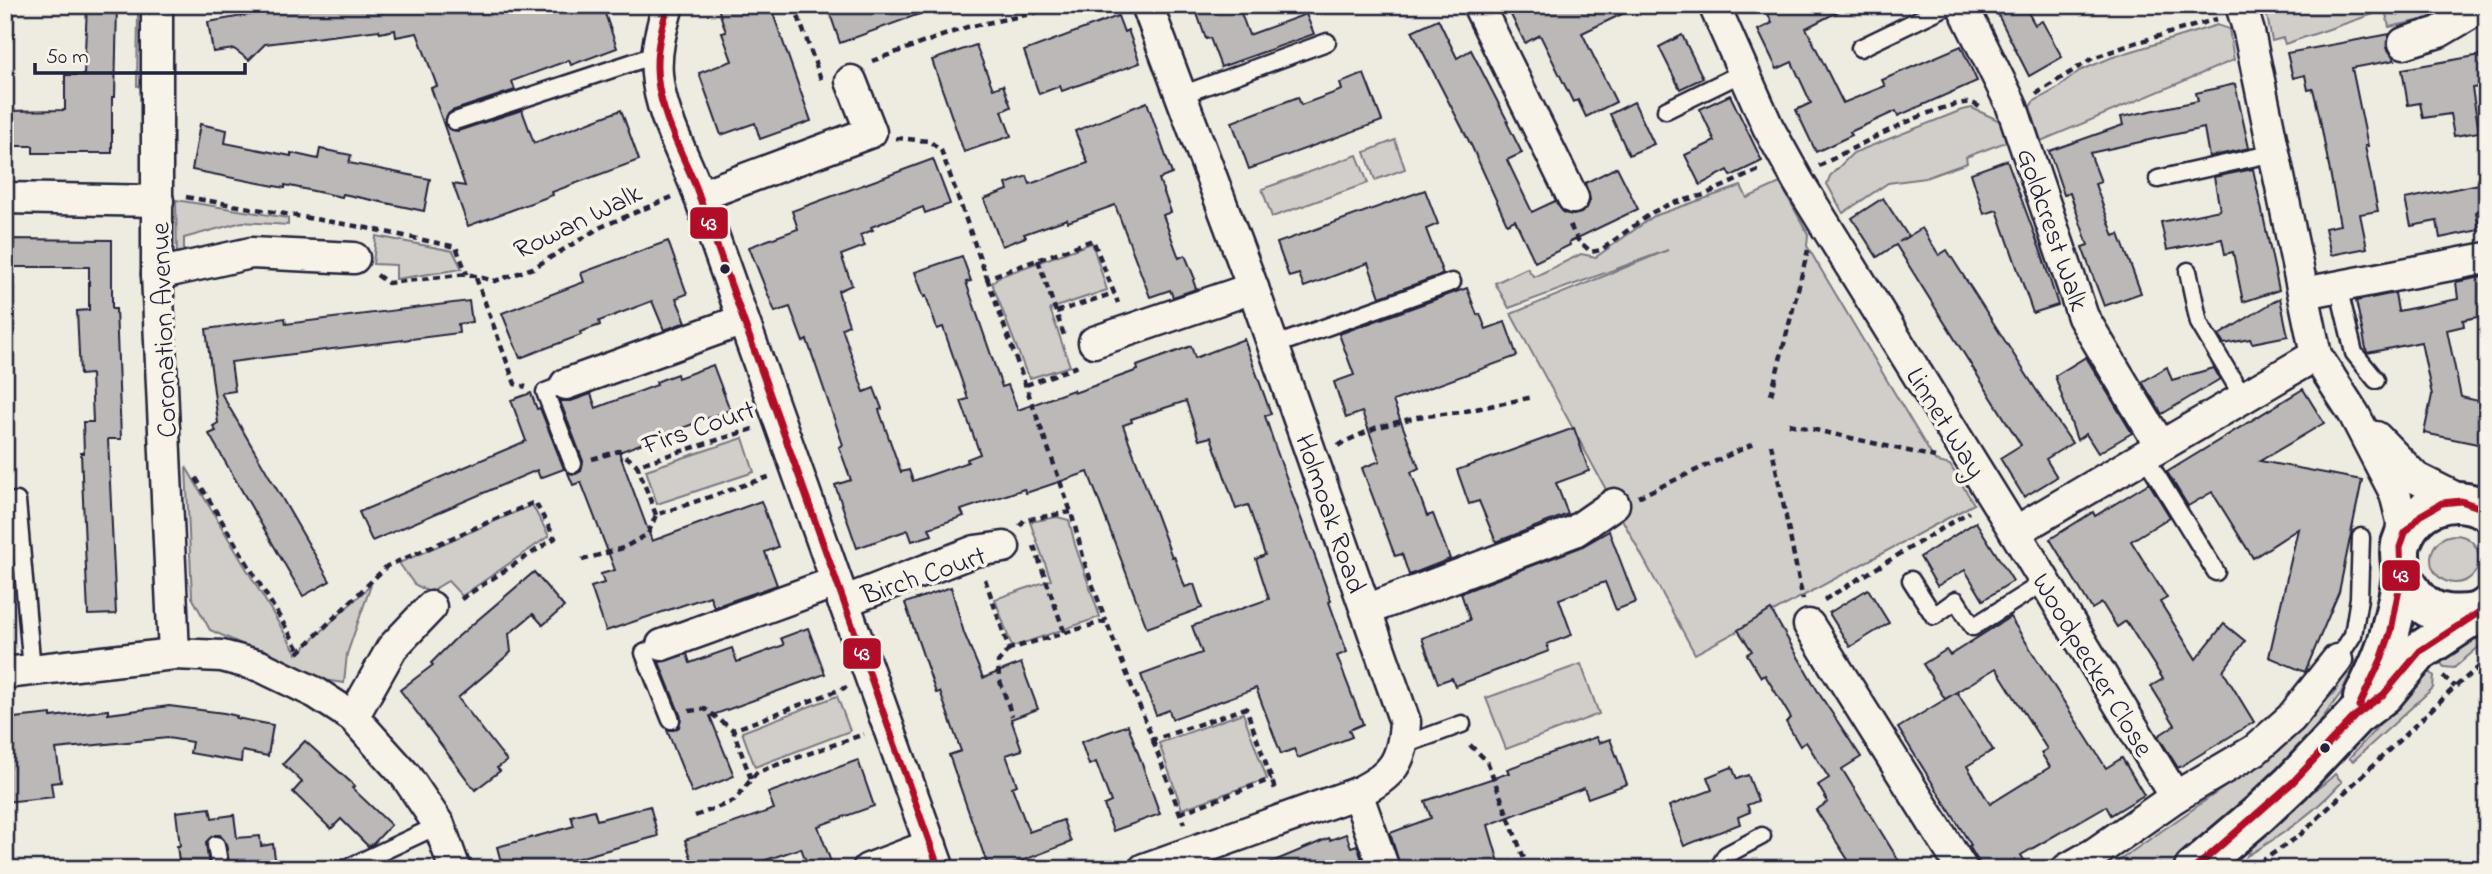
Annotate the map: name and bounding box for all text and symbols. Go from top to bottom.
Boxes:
scale bar [35,32,245,76]
text: 50 m [46,43,89,73]
street label: Goldcrest Walk [2004,143,2098,318]
street label: Rowan Walk [507,174,650,272]
line badge: 43 [689,206,729,240]
text: 43 [701,212,717,239]
street label: Coronation Avenue [141,221,190,438]
unlabelled marker [718,262,732,276]
street label: Linnet Way [1894,360,1994,487]
street label: Firs Court [636,391,761,468]
street label: Holmoak Road [1282,429,1375,600]
street label: Birch Court [855,537,992,618]
line badge: 43 [2381,559,2421,592]
text: 43 [2393,564,2409,591]
street label: Woodpecker Close [2020,566,2163,766]
line badge: 43 [842,637,882,670]
text: 43 [854,642,870,669]
unlabelled marker [2318,741,2332,755]

